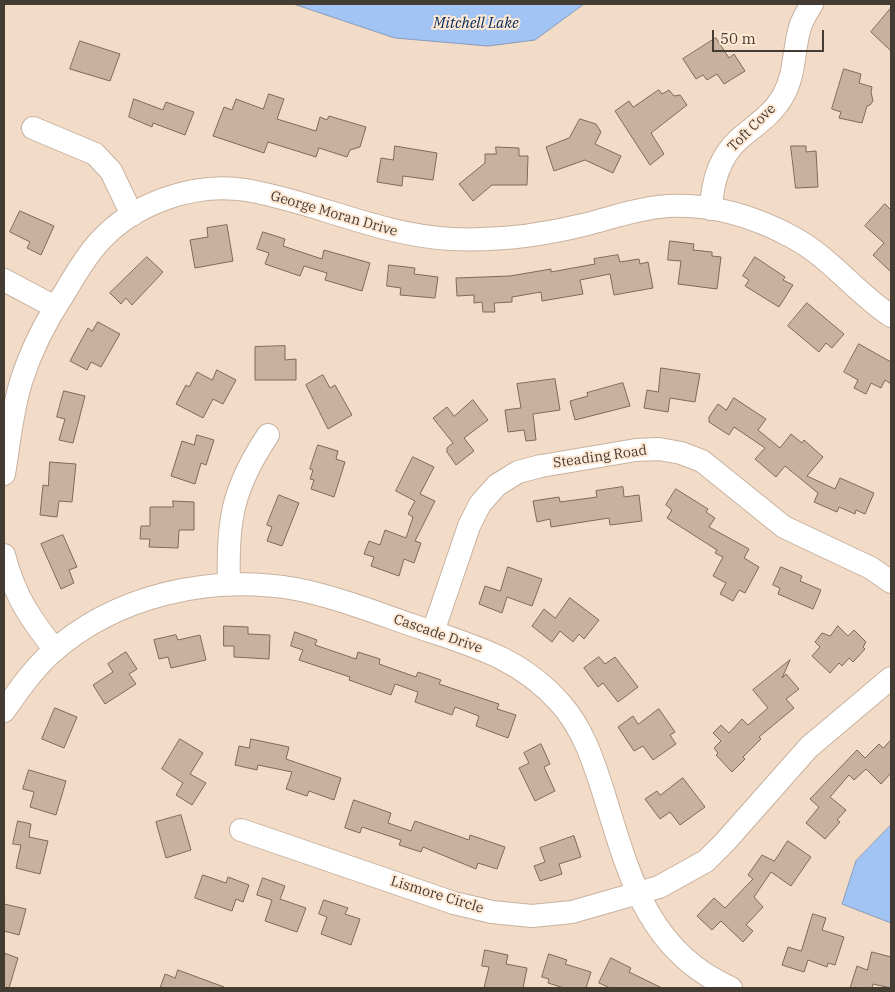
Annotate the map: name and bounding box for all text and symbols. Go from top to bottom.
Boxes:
water label: Mitchell Lake [433,15,519,33]
scale bar [715,20,828,52]
text: 50 m [720,29,756,48]
street label: Toft Cove [725,101,779,155]
street label: George Moran Drive [269,188,399,240]
street label: Steading Road [552,442,648,472]
street label: Cascade Drive [391,611,485,657]
street label: Lismore Circle [388,873,486,917]

